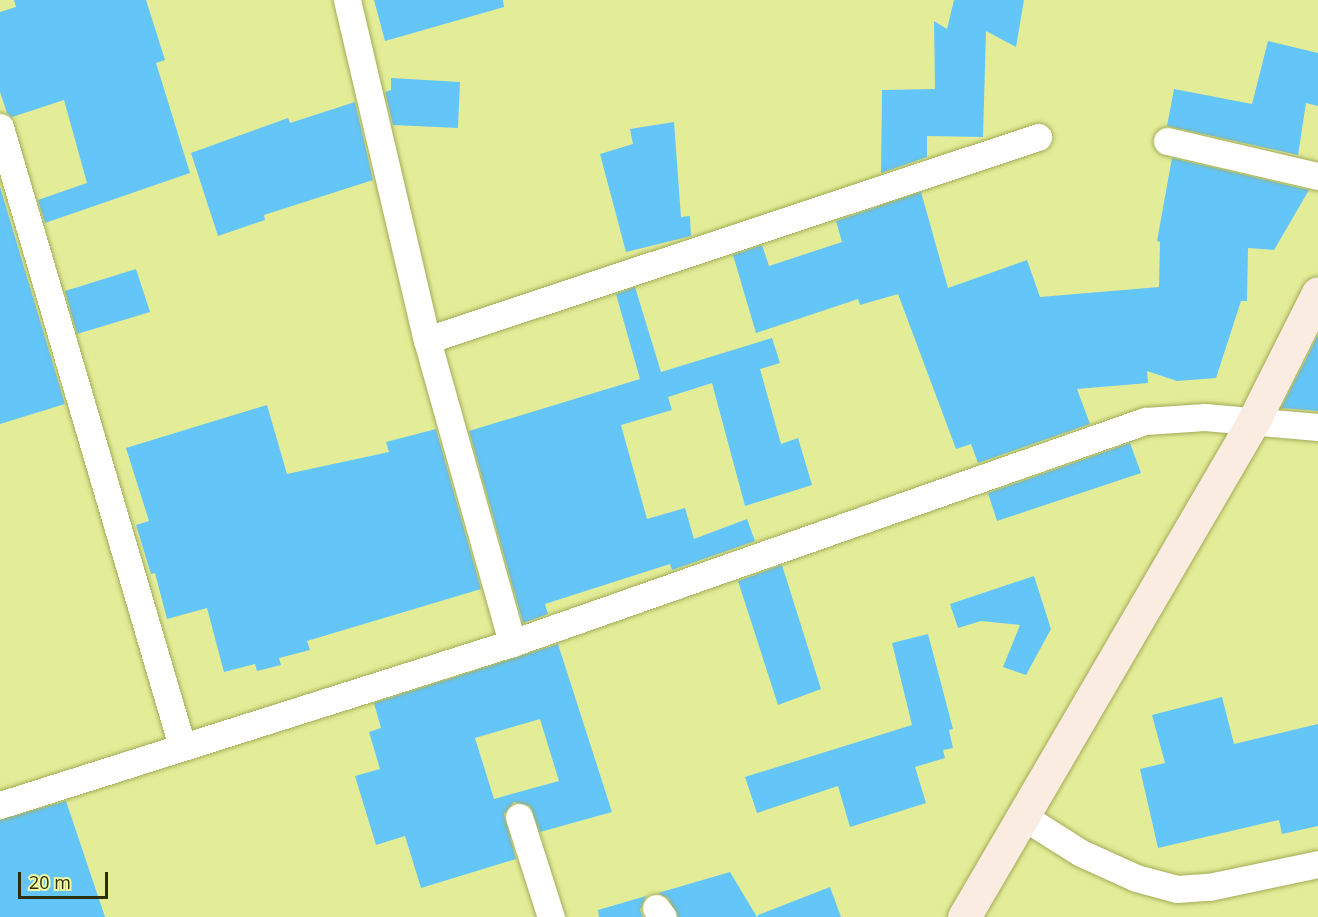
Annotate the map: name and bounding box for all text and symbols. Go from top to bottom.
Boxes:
scale bar [21,860,111,898]
text: 20 m [29,870,71,894]

